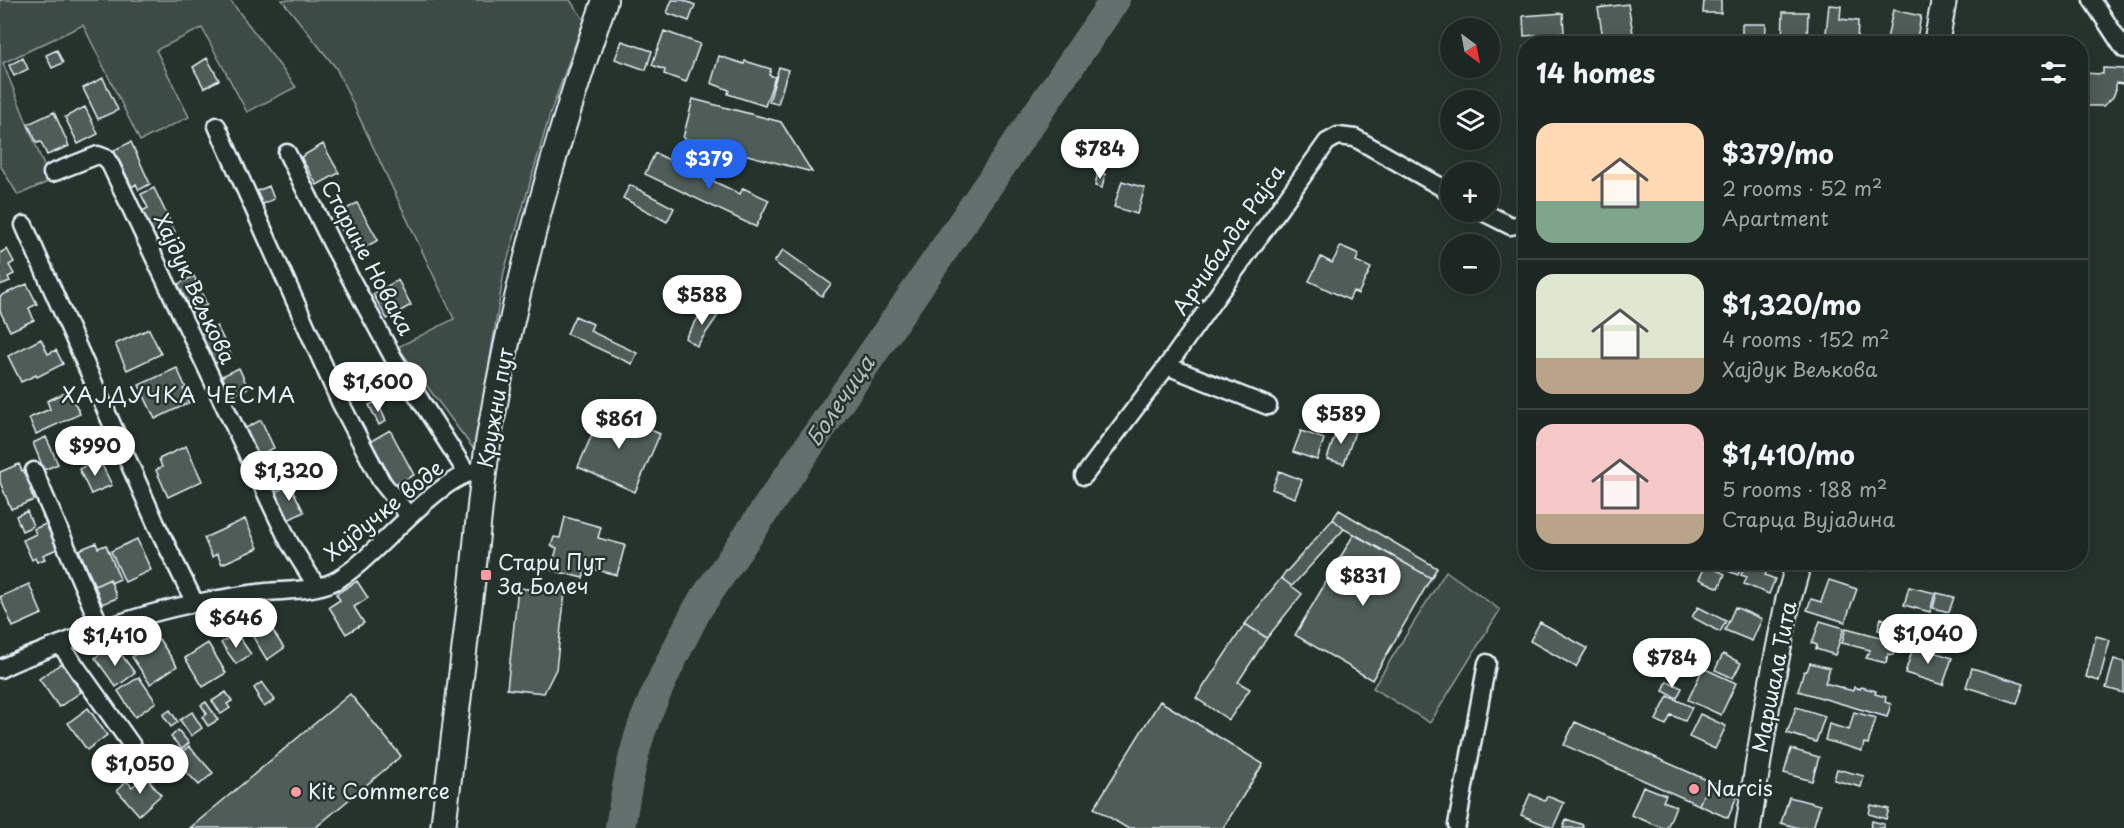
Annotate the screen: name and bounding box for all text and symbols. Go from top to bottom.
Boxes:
north arrow [1440,18,1500,78]
map controls [1440,18,1500,294]
text: 14 homes [1536,53,1655,92]
icon: filters [2037,56,2070,89]
button: layers [1440,90,1500,150]
pin: $784 [1064,129,1136,180]
text: $784 [1075,133,1125,163]
text: $379/mo [1722,134,1834,173]
pin: $379 [673,139,745,190]
text: $379 [685,143,733,173]
icon: home [1584,147,1656,219]
street label: Арчибалда Рајса [1163,157,1291,321]
button: + [1440,162,1500,222]
text: 2 rooms · 52 m² [1722,173,1882,203]
street label: Старине Новака [314,174,424,341]
text: Apartment [1722,203,1829,233]
street label: Хајдук Вељкова [147,207,245,369]
button: − [1440,234,1500,294]
pin: $588 [666,275,738,326]
text: $588 [677,279,727,309]
text: $1,320/mo [1722,285,1861,324]
icon: home [1584,298,1656,370]
text: 4 rooms · 152 m² [1722,324,1890,354]
street label: Кружни пут [468,344,521,470]
water label: Болечица [796,347,882,452]
text: Хајдук Вељкова [1722,354,1878,384]
pin: $1,600 [329,362,427,413]
text: $1,600 [343,366,413,396]
district label: ХАЈДУЧКА ЧЕСМА [61,377,297,410]
pin: $589 [1305,394,1377,445]
text: $589 [1316,398,1366,428]
pin: $861 [583,399,655,450]
text: $861 [595,403,643,433]
pin: $990 [59,426,131,477]
text: $990 [69,430,121,460]
text: $1,410/mo [1722,435,1855,474]
icon: home [1584,448,1656,520]
pin: $1,320 [240,451,338,502]
street label: Хајдучке воде [316,451,449,568]
text: $1,320 [254,455,324,485]
text: 5 rooms · 188 m² [1722,474,1887,504]
text: Старца Вујадина [1722,504,1895,534]
place label: Стари Пут За Болеч [497,545,606,601]
pin: $831 [1327,556,1399,607]
text: $831 [1340,560,1386,590]
marker: Стари Пут За Болеч [479,568,493,582]
street label: Маршала Тита [1743,597,1804,755]
pin: $646 [200,598,272,649]
text: $646 [209,602,263,632]
pin: $1,040 [1879,614,1977,665]
pin: $1,410 [66,616,164,667]
text: $1,040 [1893,618,1963,648]
text: $1,410 [83,620,147,650]
pin: $784 [1636,638,1708,689]
text: $784 [1647,642,1697,672]
pin: $1,050 [91,744,189,795]
text: $1,050 [105,748,175,778]
place label: Narcis [1706,771,1773,803]
place label: Kit Commerce [308,774,450,806]
marker: Narcis [1687,782,1701,796]
marker: Kit Commerce [289,785,303,799]

